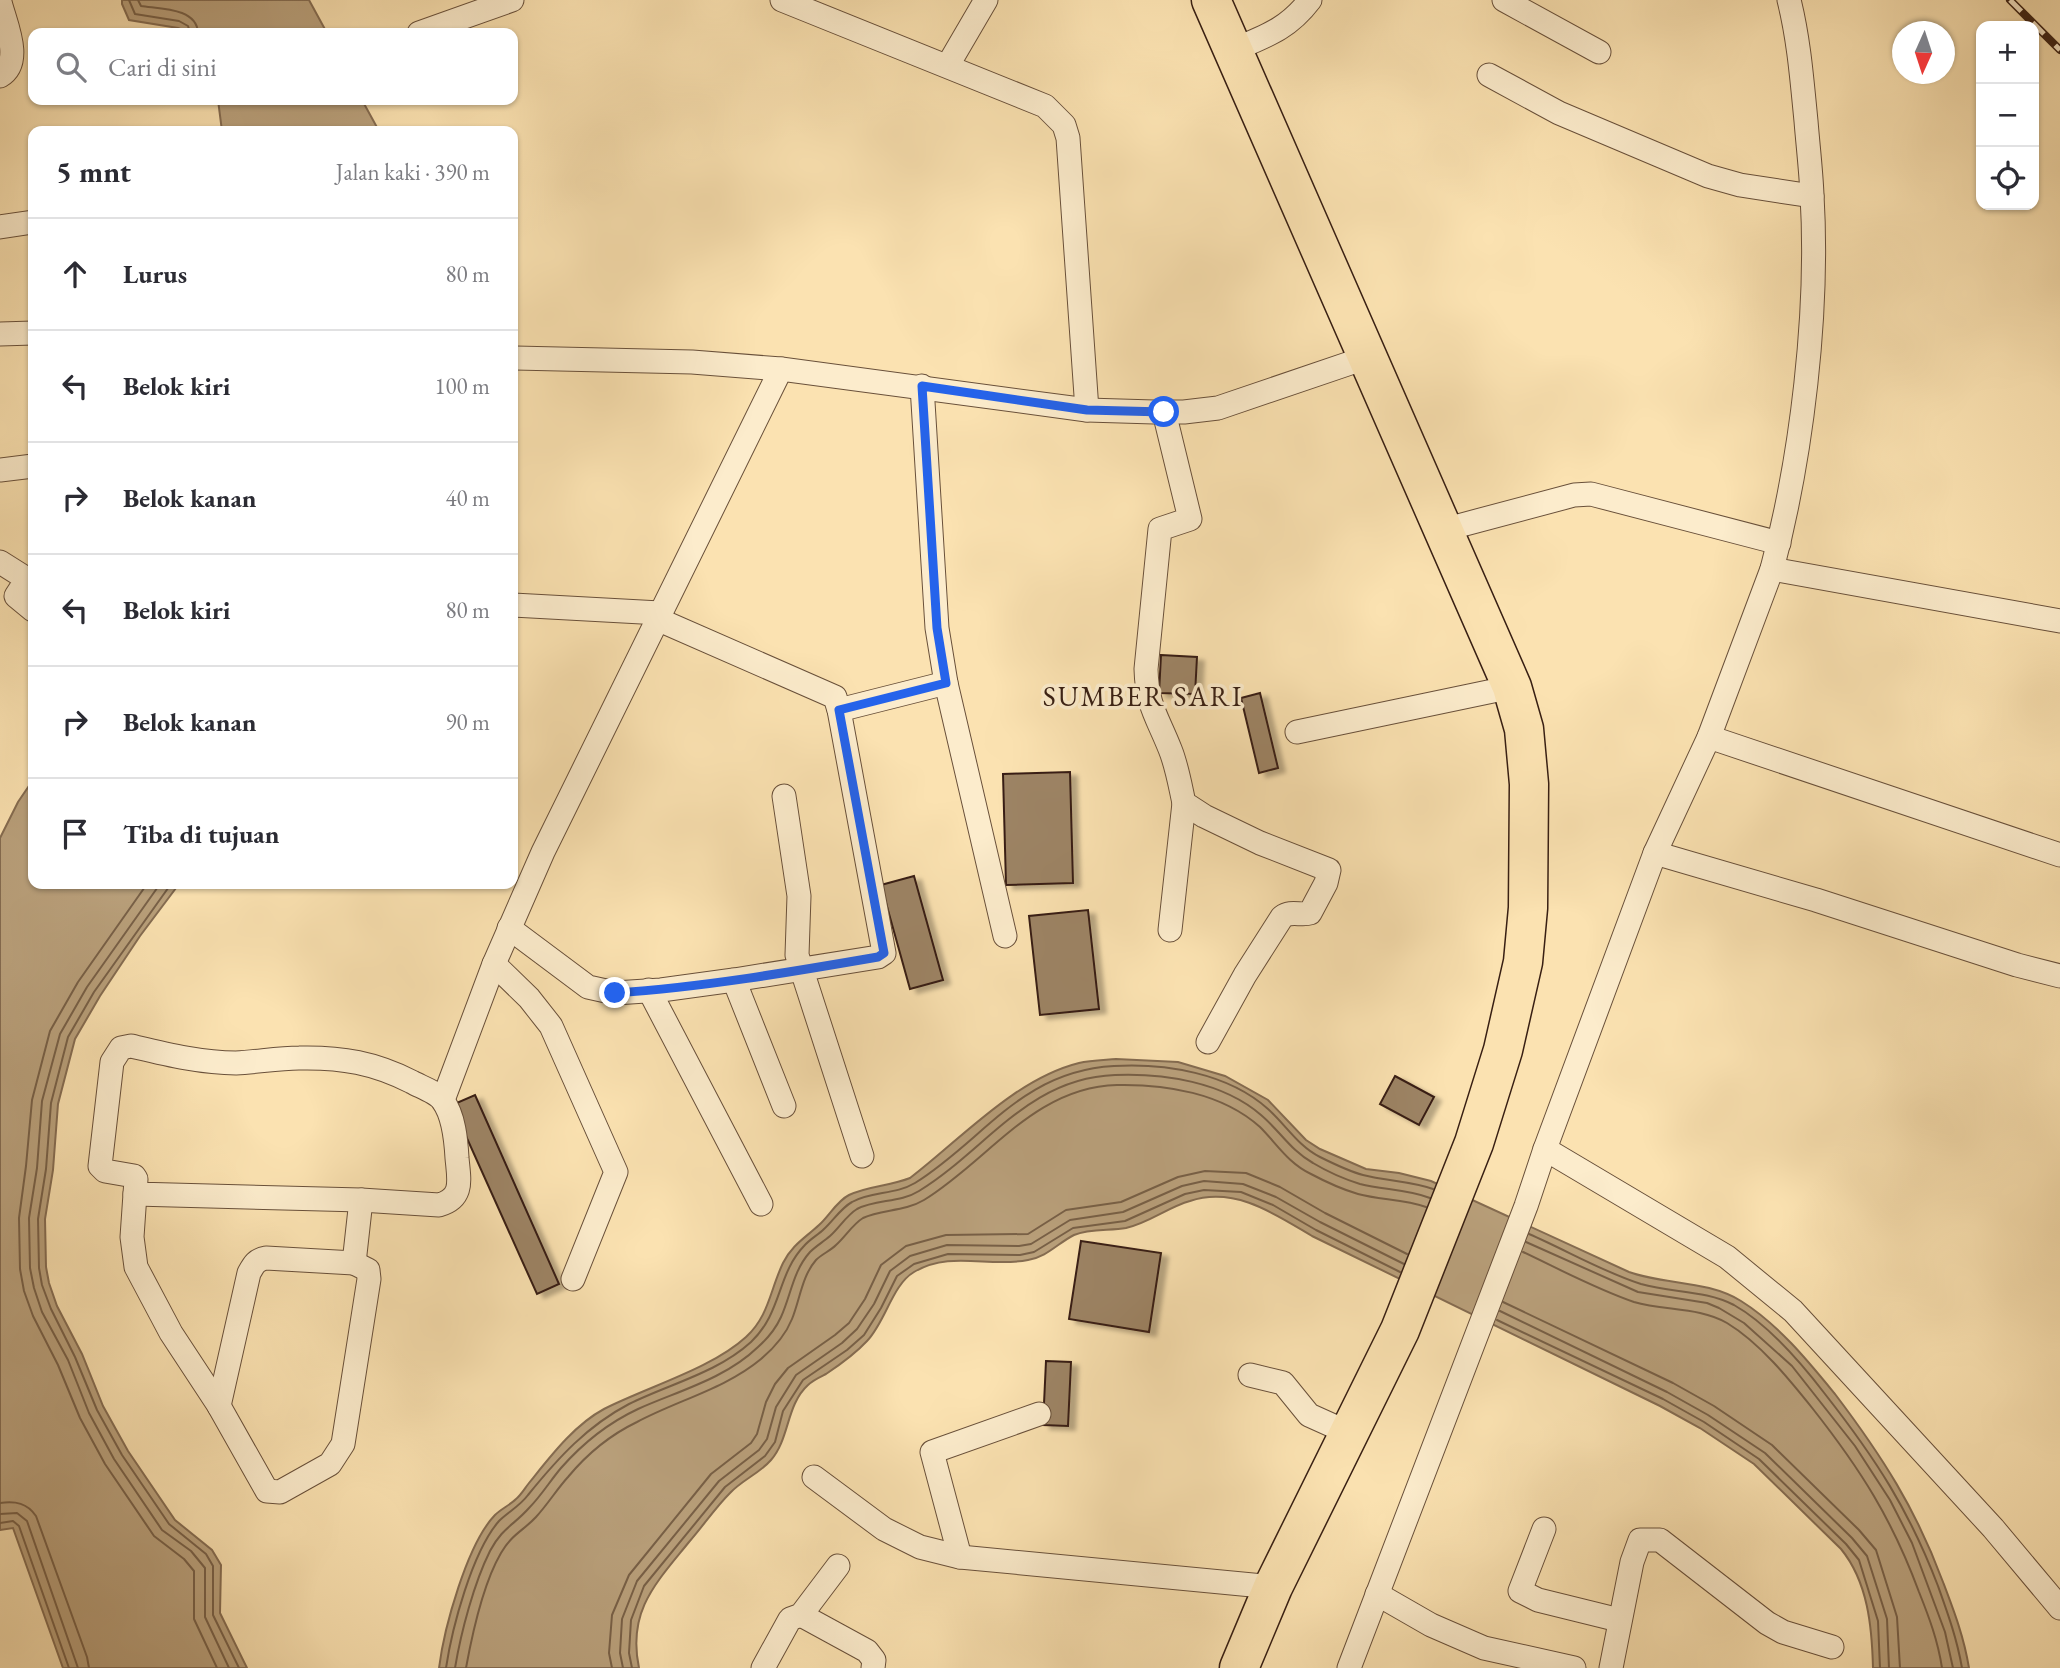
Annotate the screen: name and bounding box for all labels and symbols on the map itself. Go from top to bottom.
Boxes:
north arrow [1892,21,1955,84]
route start [1148,396,1179,427]
district label: SUMBER SARI [1043,678,1243,714]
route end [599,977,630,1008]

